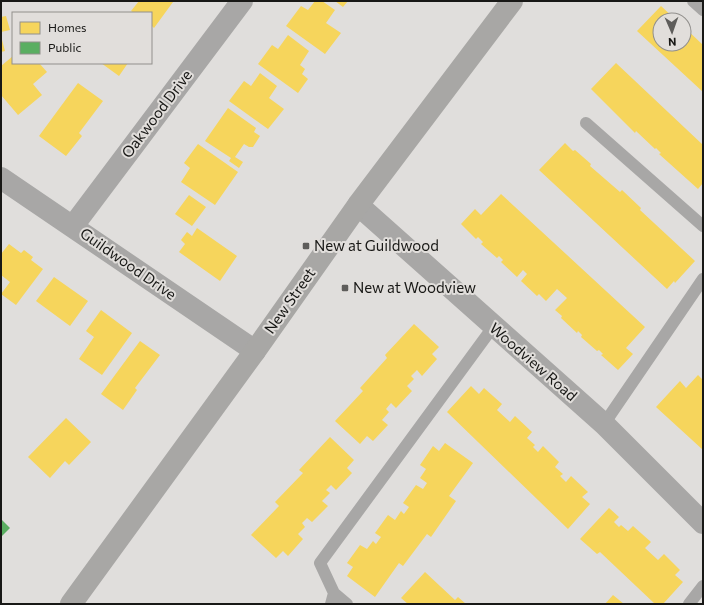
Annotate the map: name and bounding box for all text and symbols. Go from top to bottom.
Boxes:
legend [12,12,152,64]
north arrow [652,12,692,52]
text: Homes [48,20,86,34]
text: N [668,36,677,49]
text: Public [48,40,81,54]
street label: Oakwood Drive [117,66,195,161]
street label: Guildwood Drive [77,223,180,303]
place label: New at Guildwood [314,236,439,254]
marker: New at Guildwood [301,241,311,251]
street label: New Street [260,264,318,337]
place label: New at Woodview [353,278,476,296]
marker: New at Woodview [340,283,350,293]
street label: Woodview Road [486,318,581,404]

